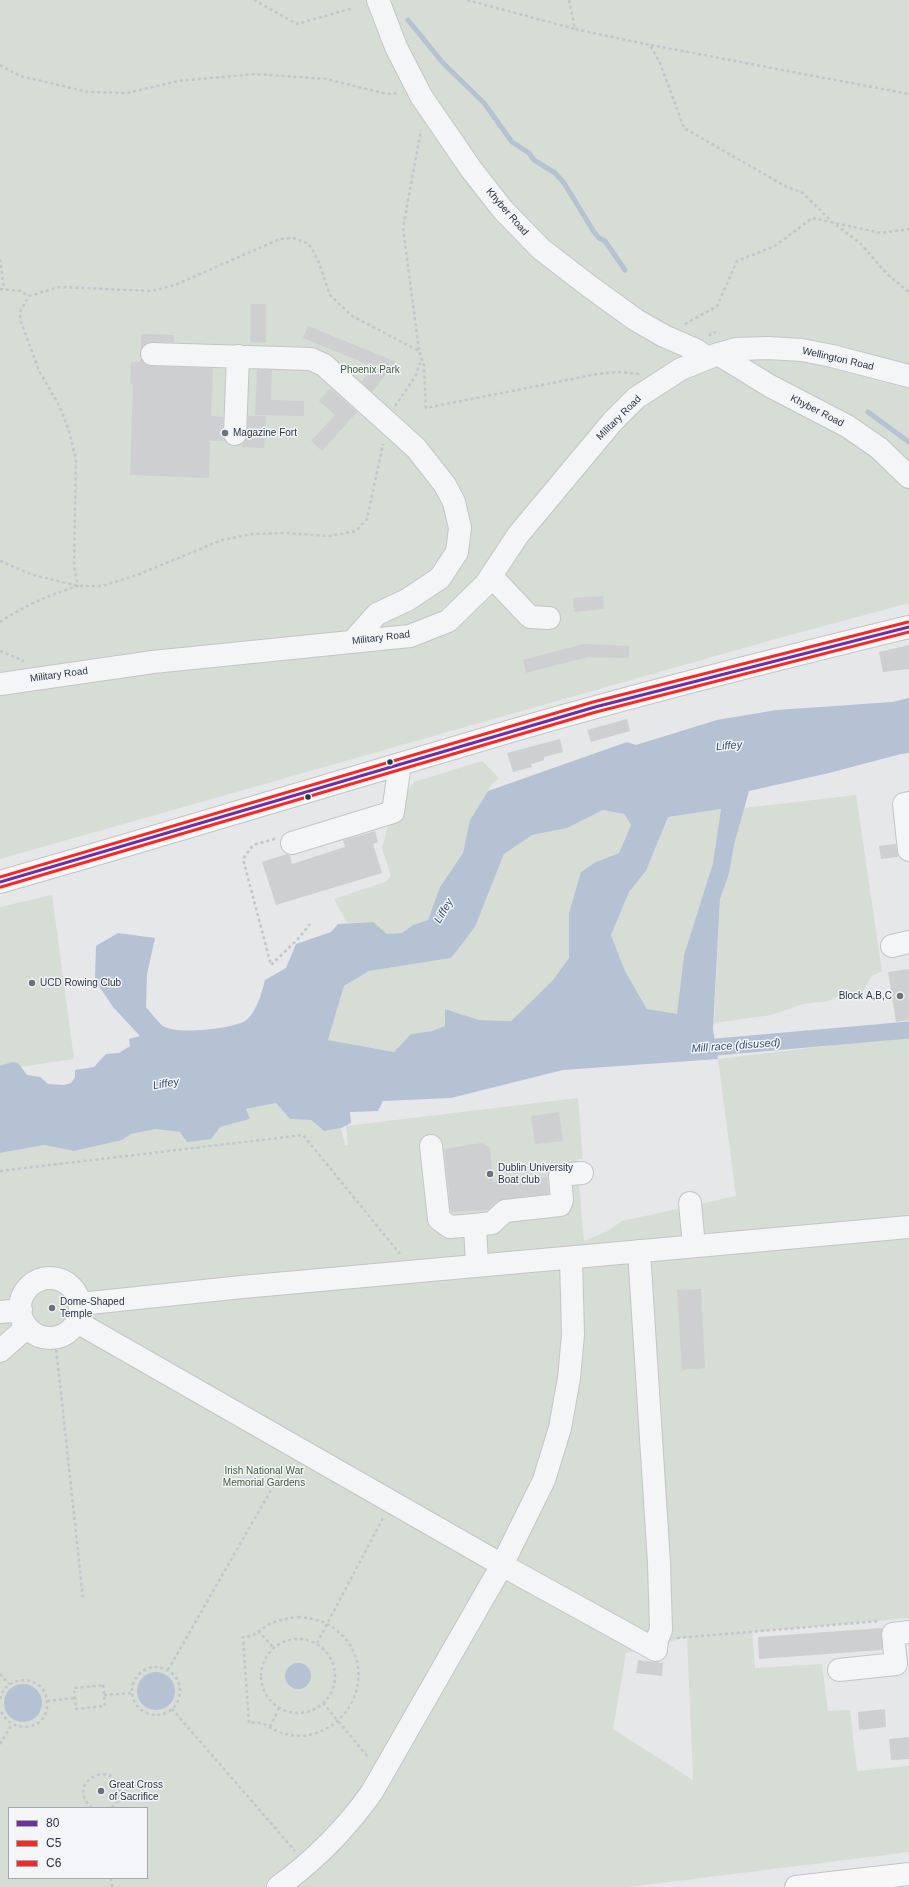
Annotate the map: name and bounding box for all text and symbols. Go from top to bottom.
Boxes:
street label: Khyber Road [483,186,531,238]
street label: Wellington Road [801,345,875,373]
park label: Phoenix Park [340,364,400,376]
street label: Khyber Road [788,392,846,430]
street label: Military Road [594,393,644,443]
place label: Magazine Fort [233,427,297,439]
marker: Magazine Fort [220,428,230,438]
street label: Military Road [351,628,411,648]
street label: Military Road [29,665,89,685]
water label: Liffey [715,738,743,754]
unlabelled marker [385,757,395,767]
unlabelled marker [303,792,313,802]
water label: Liffey [432,896,456,926]
place label: UCD Rowing Club [40,977,121,989]
marker: UCD Rowing Club [27,978,37,988]
place label: Block A,B,C [839,990,892,1002]
marker: Block A,B,C [895,991,905,1001]
water label: Mill race (disused) [691,1036,781,1056]
water label: Liffey [152,1075,180,1093]
place label: Dublin University Boat club [498,1162,573,1186]
marker: Dublin University Boat club [485,1169,495,1179]
place label: Dome-Shaped Temple [60,1296,124,1320]
marker: Dome-Shaped Temple [47,1303,57,1313]
park label: Irish National War Memorial Gardens [223,1465,305,1488]
place label: Great Cross of Sacrifice [109,1779,163,1802]
marker: Great Cross of Sacrifice [96,1786,106,1796]
legend [8,1807,148,1879]
text: 80 [46,1816,59,1830]
text: C5 [46,1836,61,1850]
text: C6 [46,1856,61,1870]

